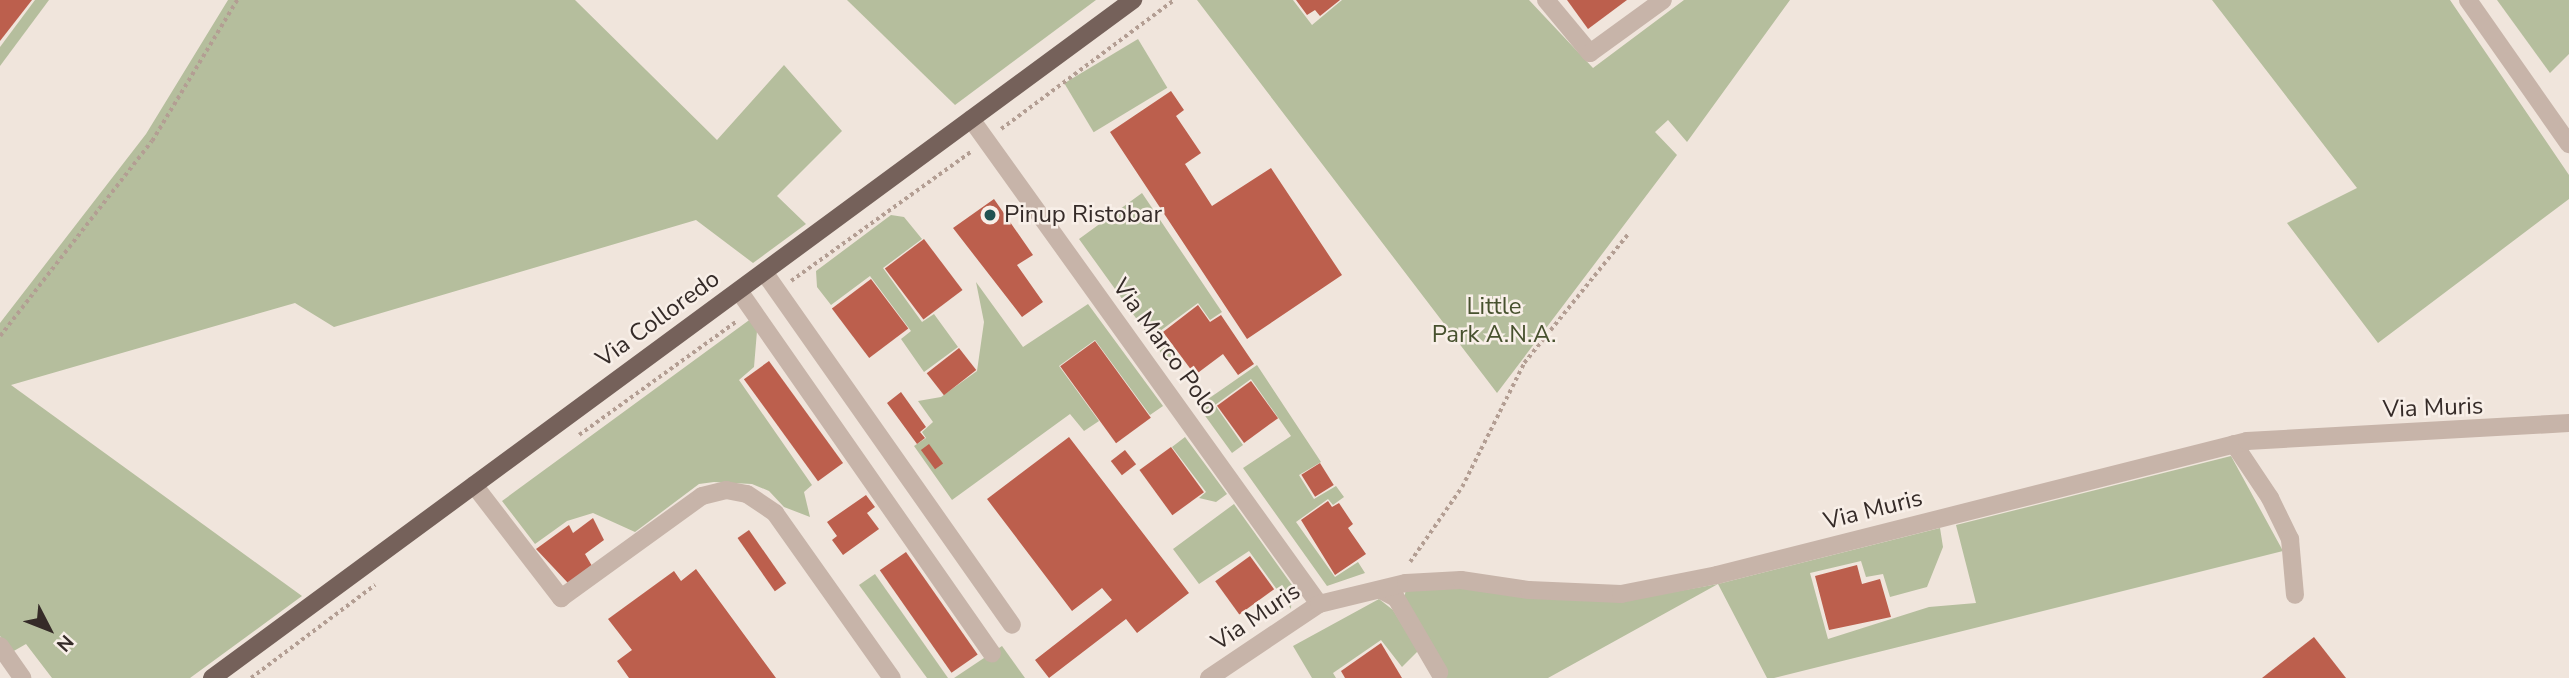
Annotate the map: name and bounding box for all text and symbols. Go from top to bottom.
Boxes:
place label: Pinup Ristobar [1004,201,1162,229]
marker: Pinup Ristobar [982,207,998,223]
street label: Via Colloredo [591,265,725,373]
street label: Via Marco Polo [1106,273,1224,421]
park label: Little Park A.N.A. [1432,293,1556,349]
street label: Via Muris [2382,392,2484,424]
street label: Via Muris [1821,484,1925,536]
street label: Via Muris [1206,577,1306,657]
north arrow [14,594,84,664]
text: N [50,629,79,657]

